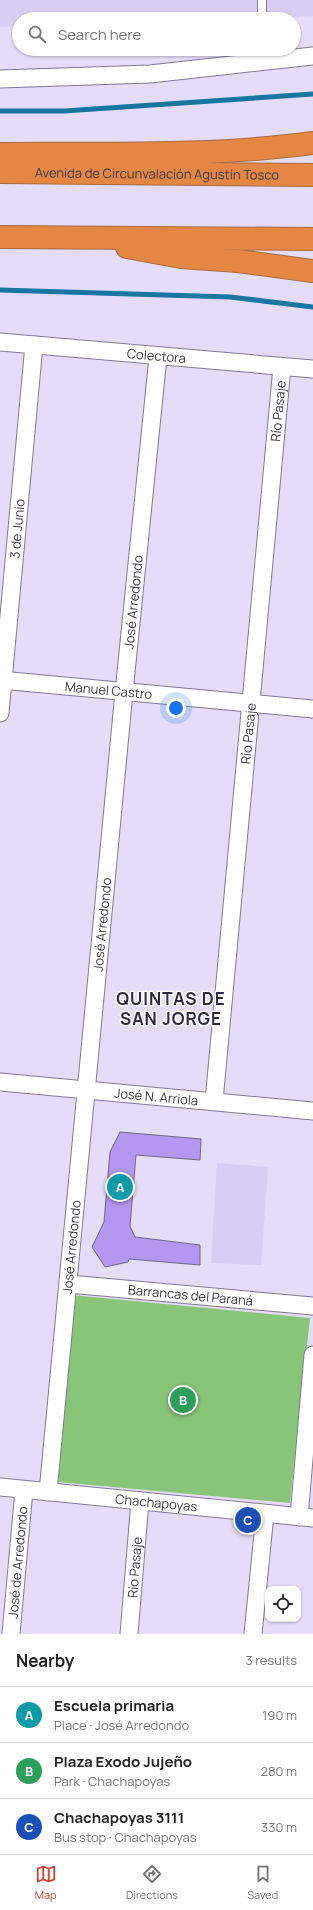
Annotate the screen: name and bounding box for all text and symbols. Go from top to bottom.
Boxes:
search box [12,12,301,56]
icon: search [26,23,48,45]
text: Search here [58,24,141,45]
street label: Avenida de Circunvalación Agustín Tosco [35,163,279,184]
street label: Colectora [126,344,187,367]
street label: Río Pasaje [266,379,290,442]
street label: 3 de Junio [5,498,29,559]
street label: José Arredondo [119,554,147,650]
street label: Manuel Castro [64,677,153,703]
your location [166,698,186,718]
street label: Río Pasaje [236,702,260,765]
street label: José Arredondo [88,876,115,972]
district label: QUINTAS DE SAN JORGE [116,987,226,1030]
street label: José N. Arriola [114,1084,199,1109]
pin: A [107,1172,133,1202]
street label: José Arredondo [58,1199,85,1295]
street label: Barrancas del Paraná [127,1280,254,1310]
pin: B [170,1385,196,1415]
street label: Chachapoyas [114,1489,198,1516]
street label: José de Arredondo [3,1505,32,1619]
pin: C [235,1505,261,1535]
street label: Río Pasaje [123,1536,146,1599]
map controls [265,1586,301,1622]
button: locate [265,1586,301,1622]
text: Nearby [16,1649,74,1672]
text: 3 results [245,1651,297,1669]
text: Escuela primaria [54,1695,174,1716]
text: A [25,1706,33,1724]
text: 190 m [262,1706,297,1724]
text: Place · José Arredondo [54,1716,189,1734]
text: Plaza Exodo Jujeño [54,1751,192,1772]
text: B [25,1762,33,1780]
text: 280 m [260,1762,297,1780]
text: Park · Chachapoyas [54,1772,170,1790]
text: Chachapoyas 3111 [54,1807,184,1828]
text: C [24,1818,34,1836]
text: 330 m [261,1818,297,1836]
text: Bus stop · Chachapoyas [54,1828,197,1846]
tab: Map [35,1863,57,1902]
tab: Directions [126,1863,178,1902]
tab: Saved [247,1863,278,1902]

